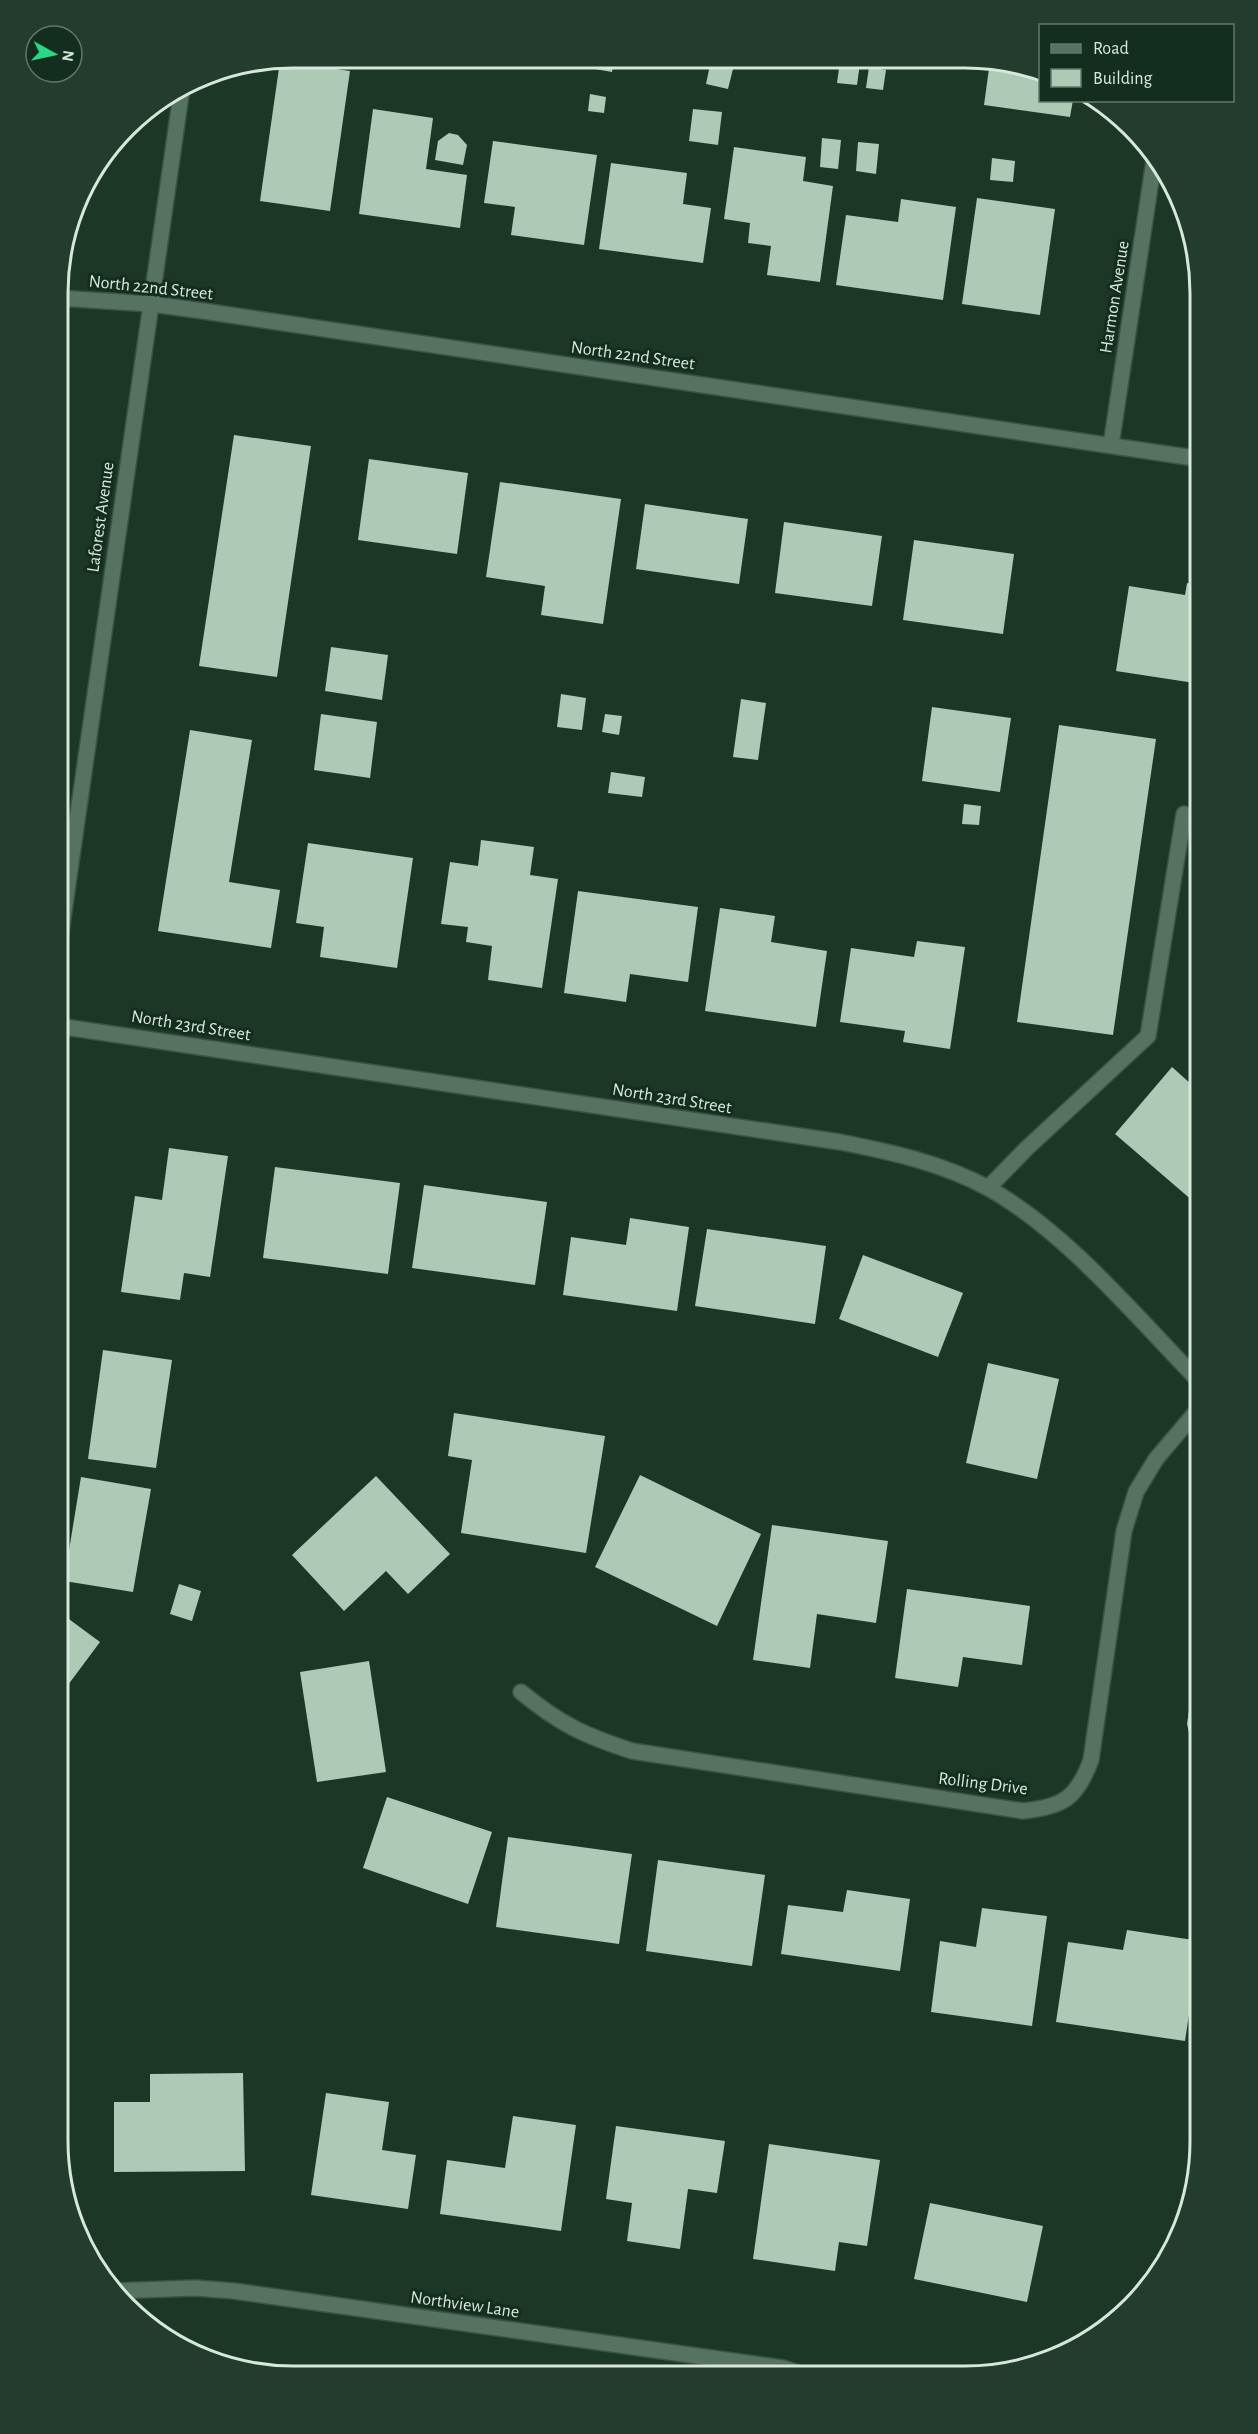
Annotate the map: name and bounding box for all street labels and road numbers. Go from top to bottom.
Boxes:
street label: Harmon Avenue [1097,240,1133,355]
street label: North 22nd Street [88,273,214,303]
street label: North 22nd Street [570,338,696,374]
street label: Laforest Avenue [84,461,118,574]
street label: North 23rd Street [130,1008,252,1044]
street label: North 23rd Street [611,1081,733,1117]
street label: Rolling Drive [937,1770,1029,1798]
street label: Northview Lane [409,2288,520,2322]

